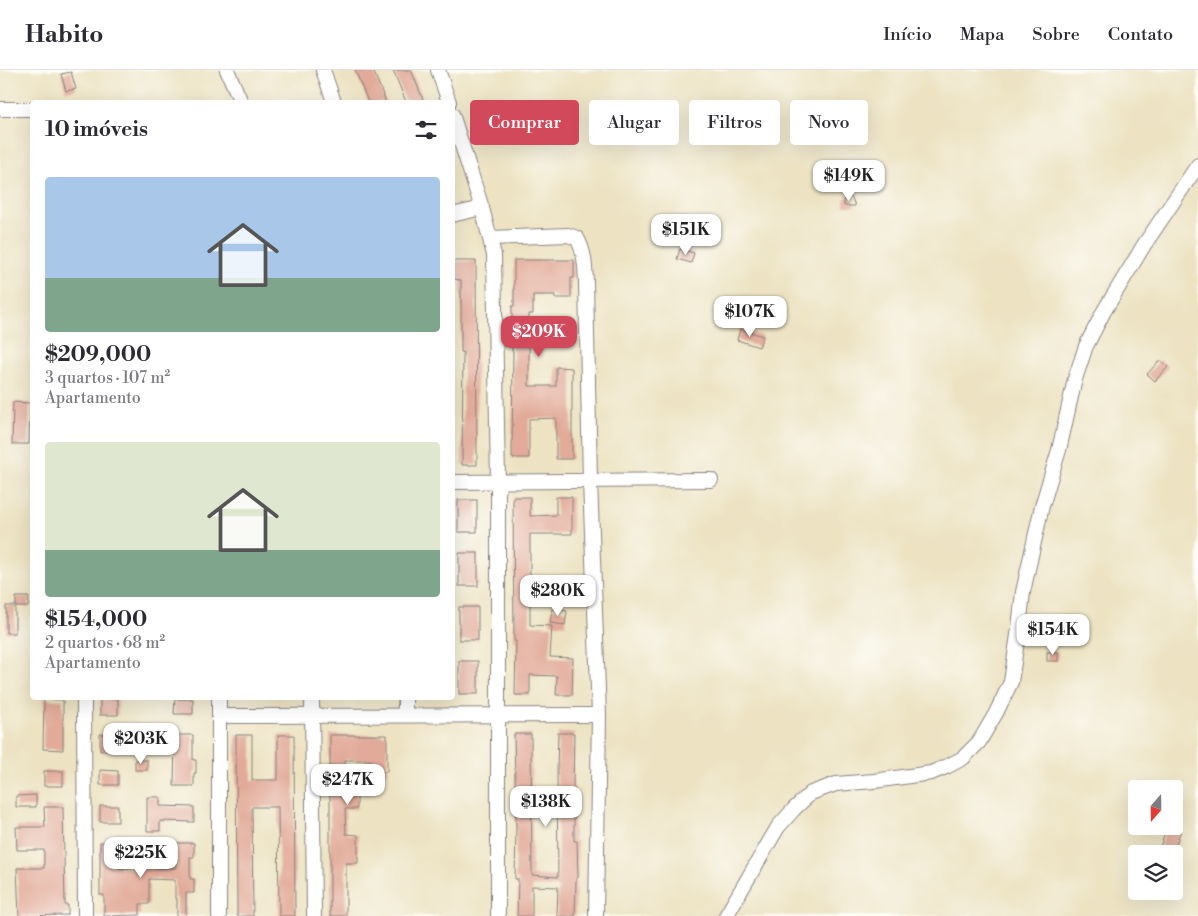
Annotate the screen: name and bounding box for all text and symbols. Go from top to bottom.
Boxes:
text: Habito [25,20,103,50]
text: Início [883,23,932,46]
text: Mapa [960,23,1004,46]
text: Sobre [1032,23,1080,46]
text: Contato [1108,23,1173,46]
chip: Comprar [470,100,579,145]
chip: Alugar [589,100,679,145]
chip: Filtros [689,100,780,145]
chip: Novo [790,100,868,145]
icon: filters [412,116,440,144]
text: 10 imóveis [45,117,148,143]
pin: $149K [814,160,884,202]
text: $149K [824,166,874,186]
icon: home [198,210,288,300]
pin: $151K [651,214,721,256]
text: $151K [662,220,710,240]
pin: $107K [715,296,785,338]
text: $107K [725,302,775,322]
pin: $209K [504,316,574,358]
text: $209K [512,322,566,342]
text: $209,000 [45,342,151,368]
text: 3 quartos · 107 m² [45,368,170,388]
text: Apartamento [45,388,141,408]
icon: home [198,475,288,565]
pin: $280K [523,574,593,617]
text: $280K [531,581,585,601]
text: $154,000 [45,607,147,633]
pin: $154K [1018,614,1088,656]
text: $154K [1027,620,1079,640]
text: 2 quartos · 68 m² [45,633,165,653]
text: Apartamento [45,653,141,673]
pin: $203K [106,722,176,765]
text: $203K [114,729,168,749]
pin: $247K [313,764,383,806]
text: $247K [322,770,374,790]
north arrow [1128,780,1182,835]
map controls [1128,780,1183,900]
pin: $138K [511,786,581,828]
text: $138K [521,792,571,812]
pin: $225K [106,836,176,879]
text: $225K [115,843,167,863]
button: layers [1128,845,1183,900]

